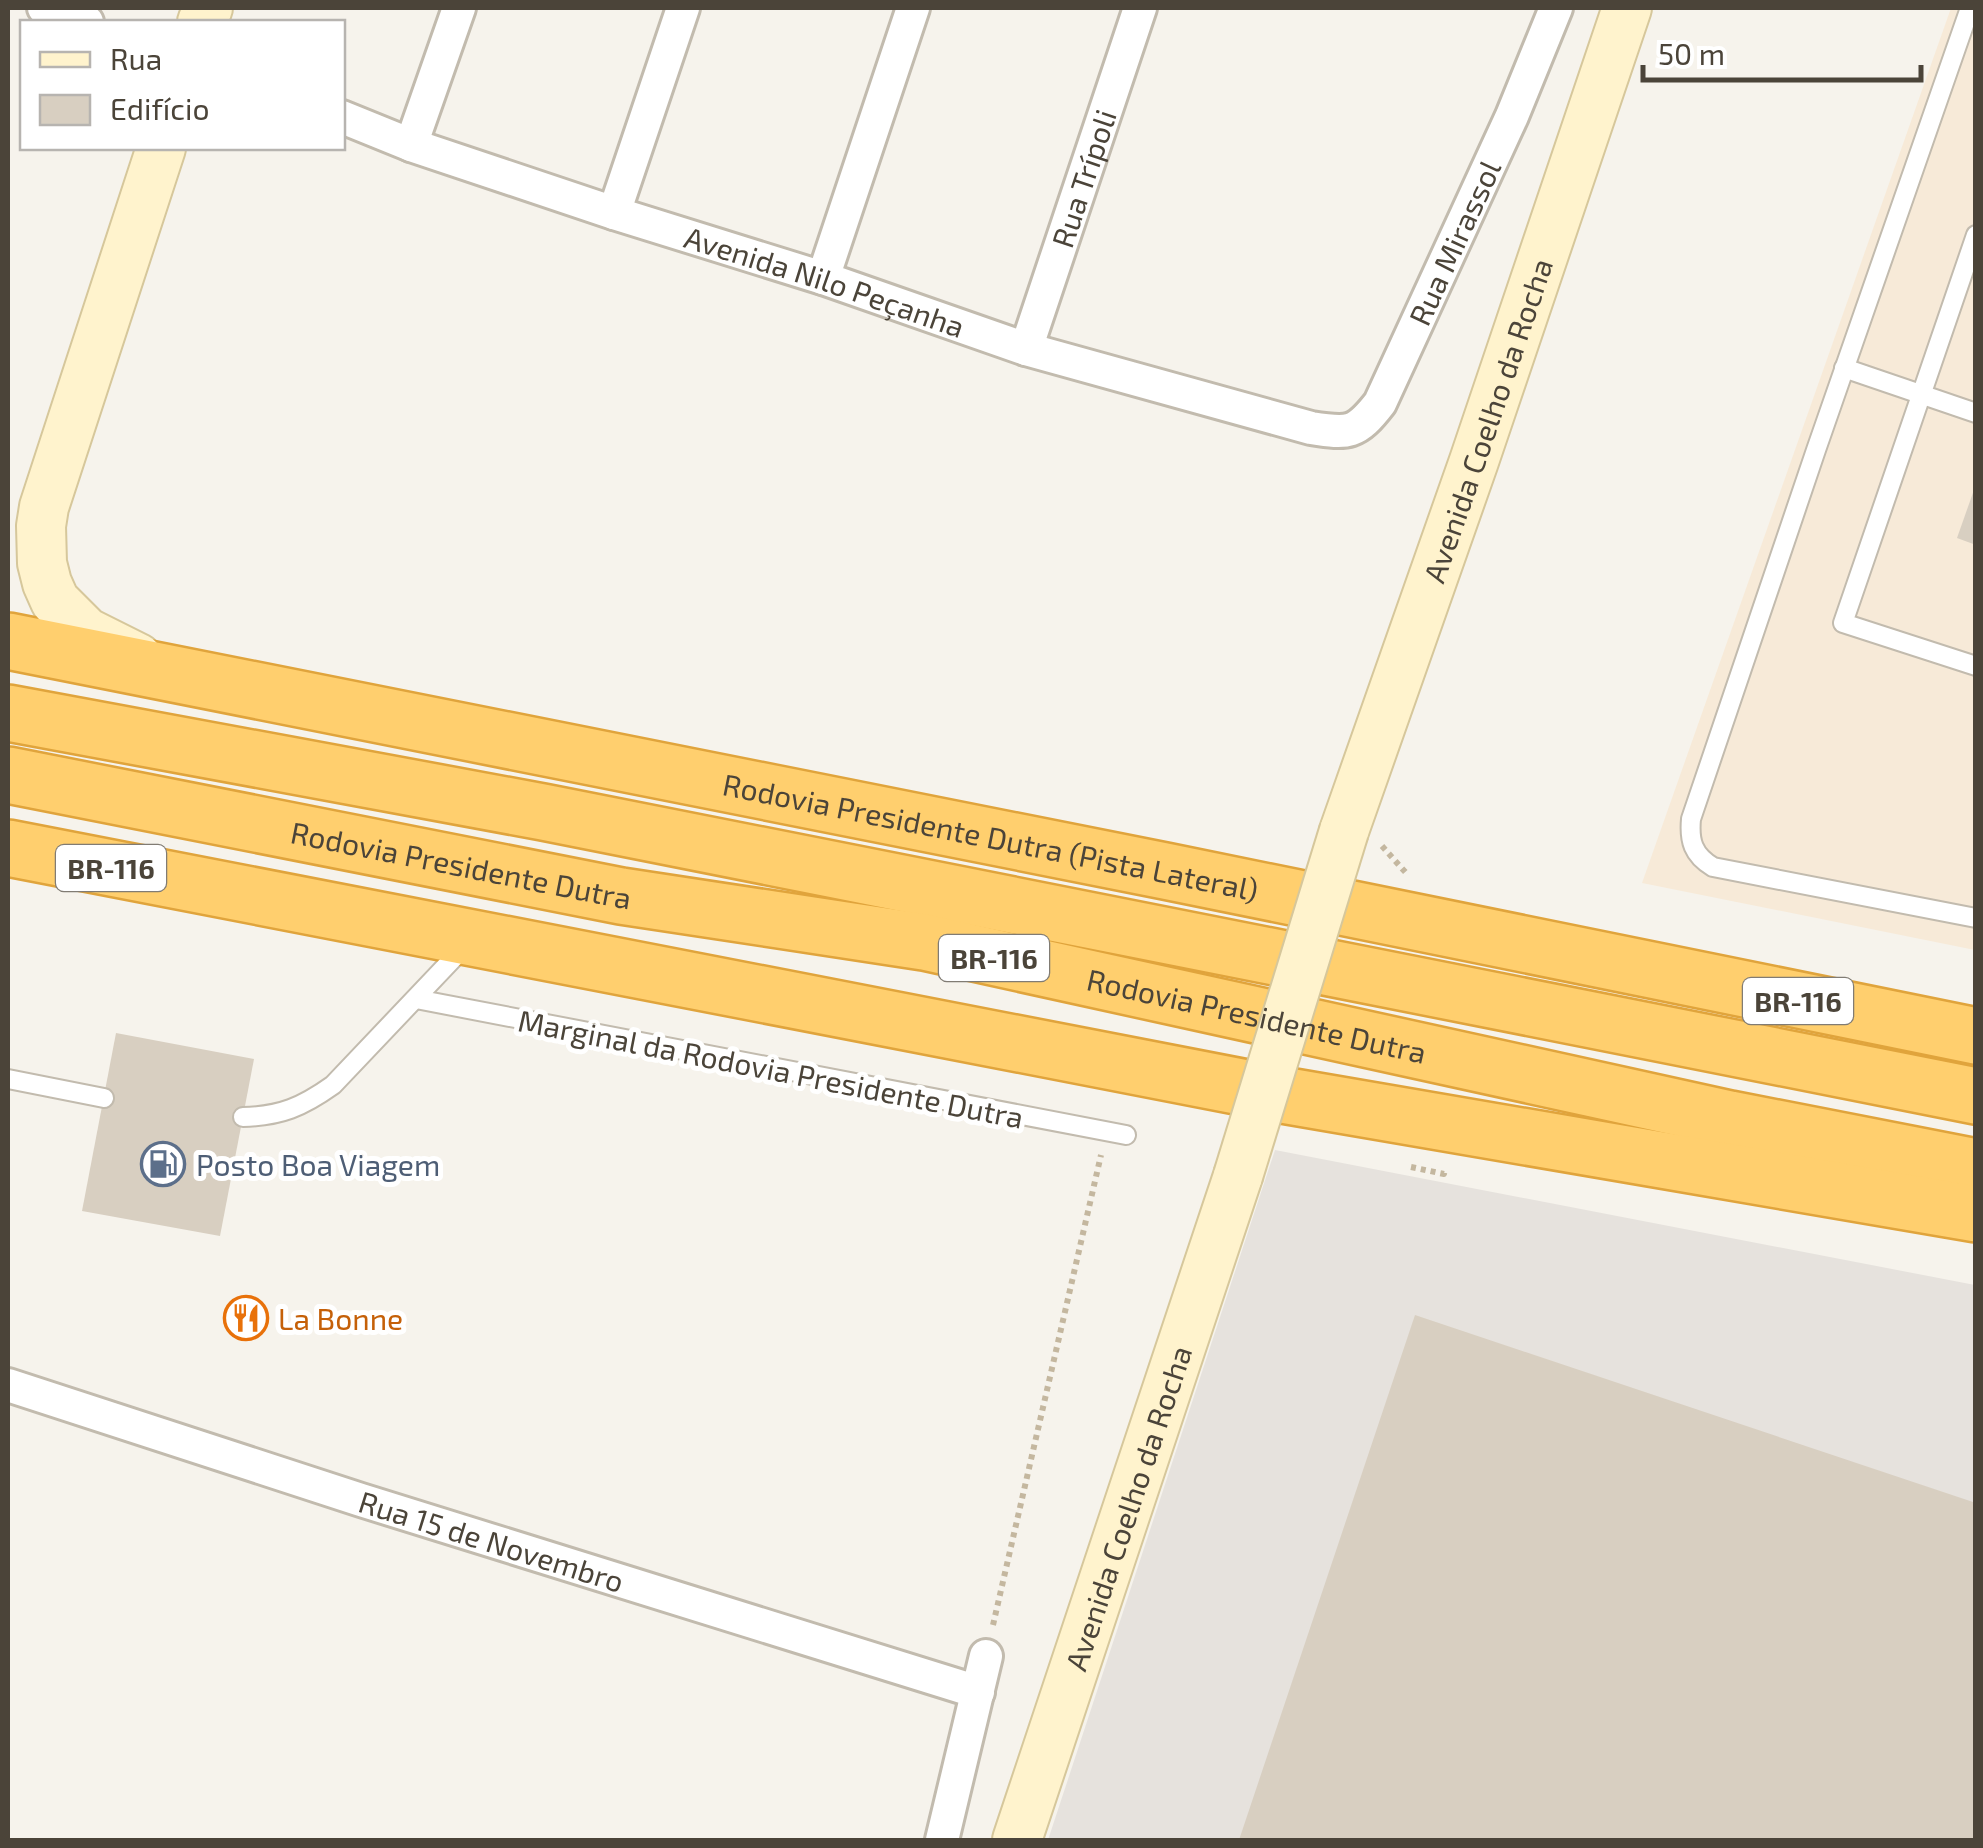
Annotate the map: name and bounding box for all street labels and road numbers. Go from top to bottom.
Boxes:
street label: Rua Trípoli [1043,105,1123,252]
street label: Rua Mirassol [1400,154,1507,331]
street label: Avenida Nilo Peçanha [680,218,969,344]
street label: Avenida Coelho da Rocha [1415,254,1559,587]
street label: Rodovia Presidente Dutra (Pista Lateral) [720,765,1262,907]
street label: Rodovia Presidente Dutra [288,813,634,915]
road number: BR-116 [56,845,166,891]
road number: BR-116 [939,935,1049,981]
street label: Rodovia Presidente Dutra [1084,960,1430,1070]
road number: BR-116 [1743,978,1853,1024]
street label: Marginal da Rodovia Presidente Dutra [515,1001,1027,1135]
street label: Avenida Coelho da Rocha [1057,1341,1198,1675]
street label: Rua 15 de Novembro [355,1482,628,1599]

